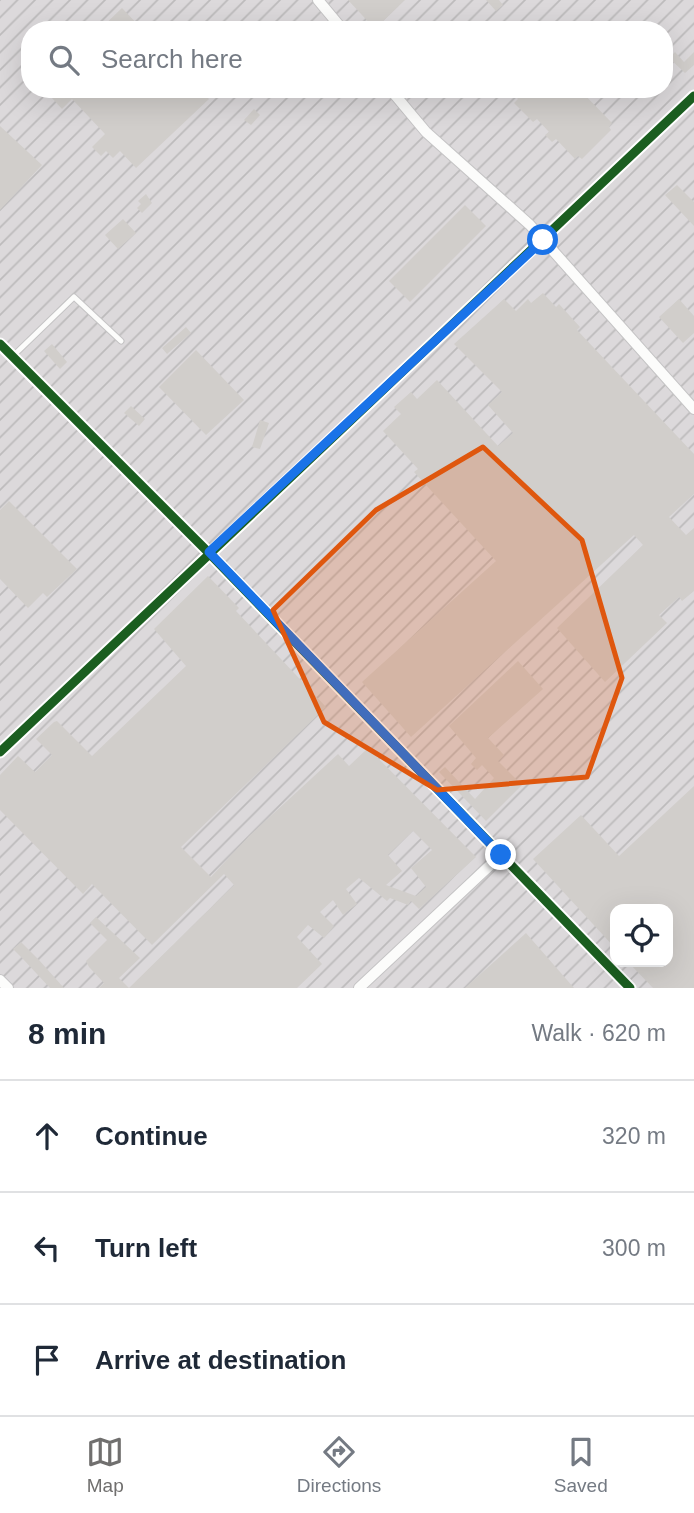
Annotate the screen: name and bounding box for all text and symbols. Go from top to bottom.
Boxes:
search box [21,21,673,98]
icon: search [45,41,83,79]
text: Search here [101,44,243,74]
route start [527,224,558,255]
route end [485,839,516,870]
map controls [610,904,673,967]
button: locate [610,904,673,967]
text: 8 min [28,1017,106,1050]
text: Walk · 620 m [531,1020,666,1046]
icon: ahead [28,1117,66,1155]
text: Continue [95,1121,208,1151]
text: 320 m [602,1123,666,1149]
icon: left [28,1229,66,1267]
text: Turn left [95,1233,197,1263]
text: 300 m [602,1235,666,1261]
icon: arrive [28,1341,66,1379]
text: Arrive at destination [95,1345,346,1375]
tab: Map [86,1433,124,1497]
tab: Directions [297,1433,381,1497]
tab: Saved [554,1433,608,1497]

